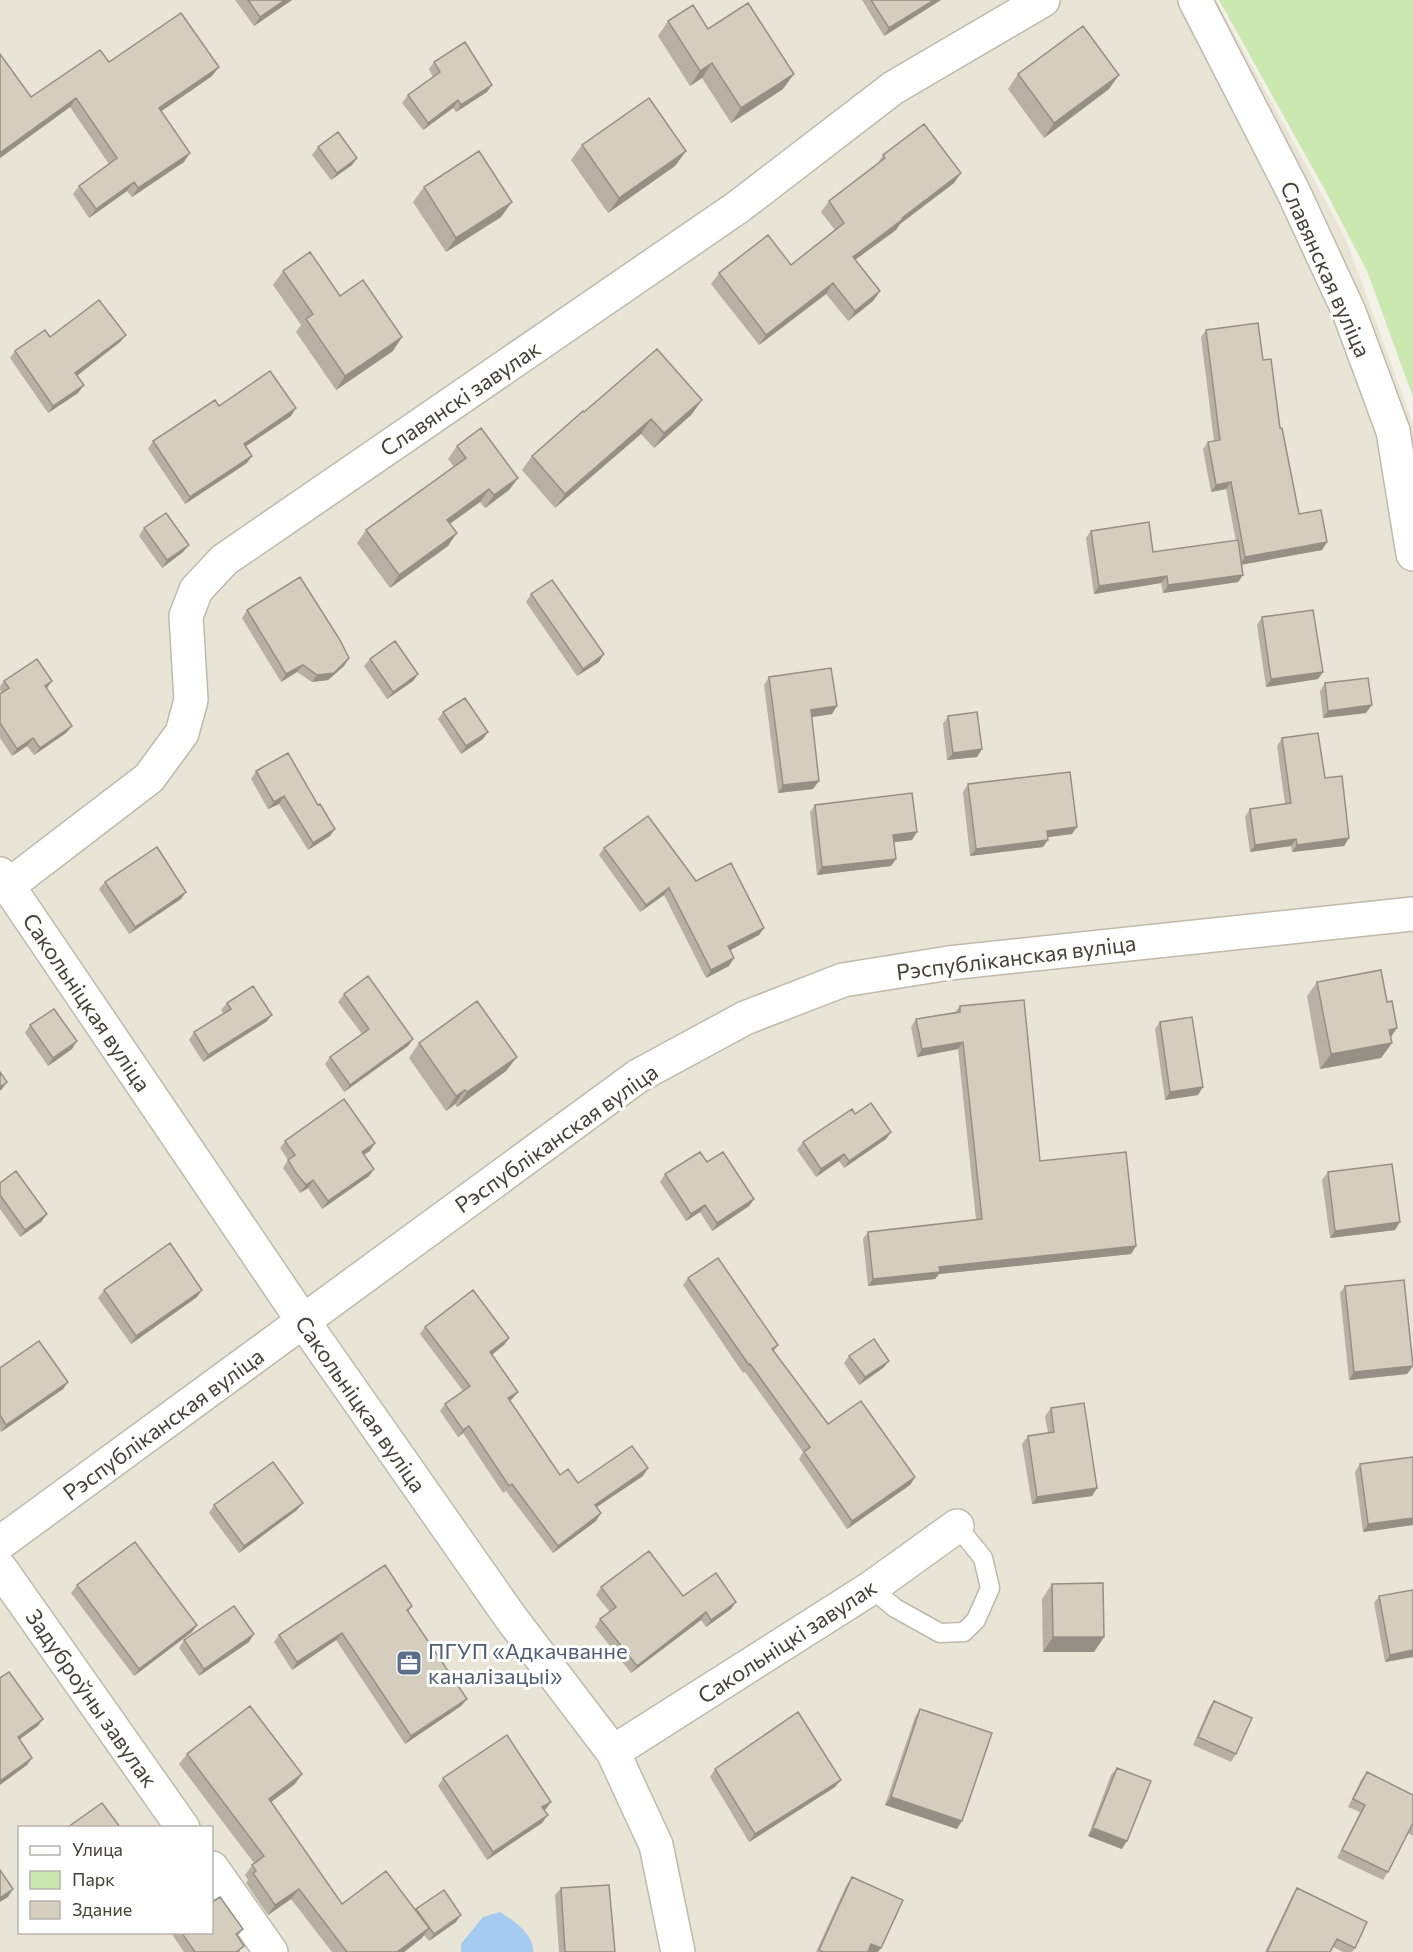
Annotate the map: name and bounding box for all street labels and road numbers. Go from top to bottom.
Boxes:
street label: Славянская вуліца [1275,177,1377,361]
street label: Славянскі завулак [375,334,546,462]
street label: Сакольніцкая вуліца [17,908,157,1096]
street label: Рэспубліканская вуліца [894,929,1138,985]
street label: Рэспубліканская вуліца [449,1058,663,1218]
street label: Сакольніцкая вуліца [290,1310,432,1498]
street label: Рэспубліканская вуліца [57,1342,269,1506]
street label: Сакольніцкі завулак [693,1573,882,1709]
street label: Задуброўны завулак [20,1604,164,1792]

